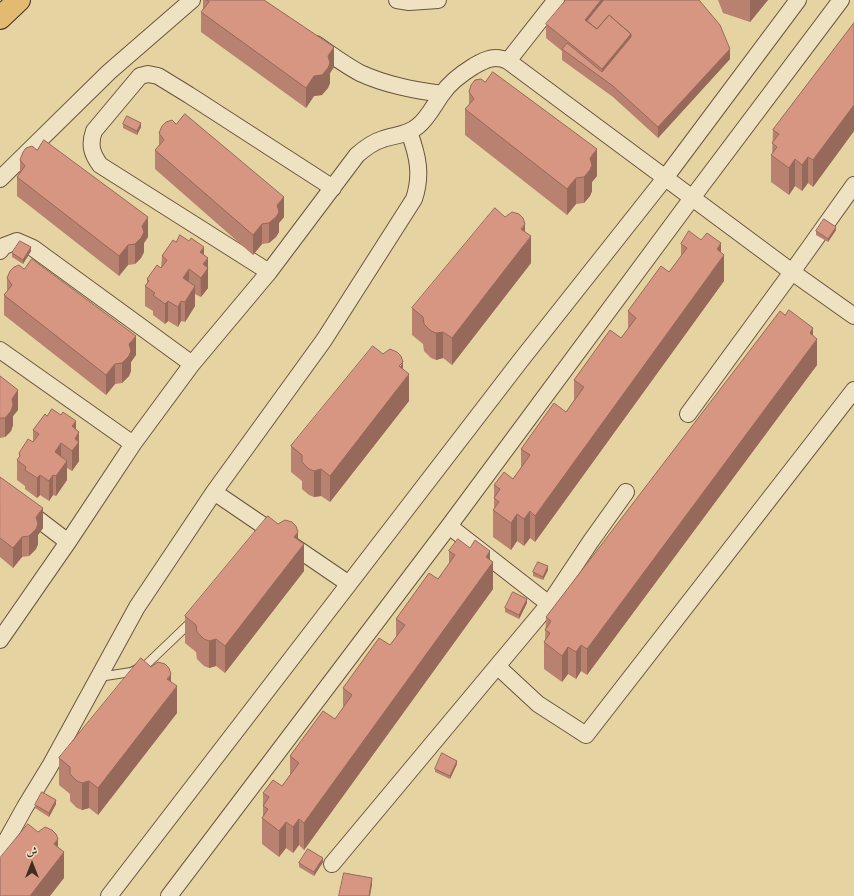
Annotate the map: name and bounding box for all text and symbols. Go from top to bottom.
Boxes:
north arrow [12,844,52,884]
text: ش [27,844,37,859]

